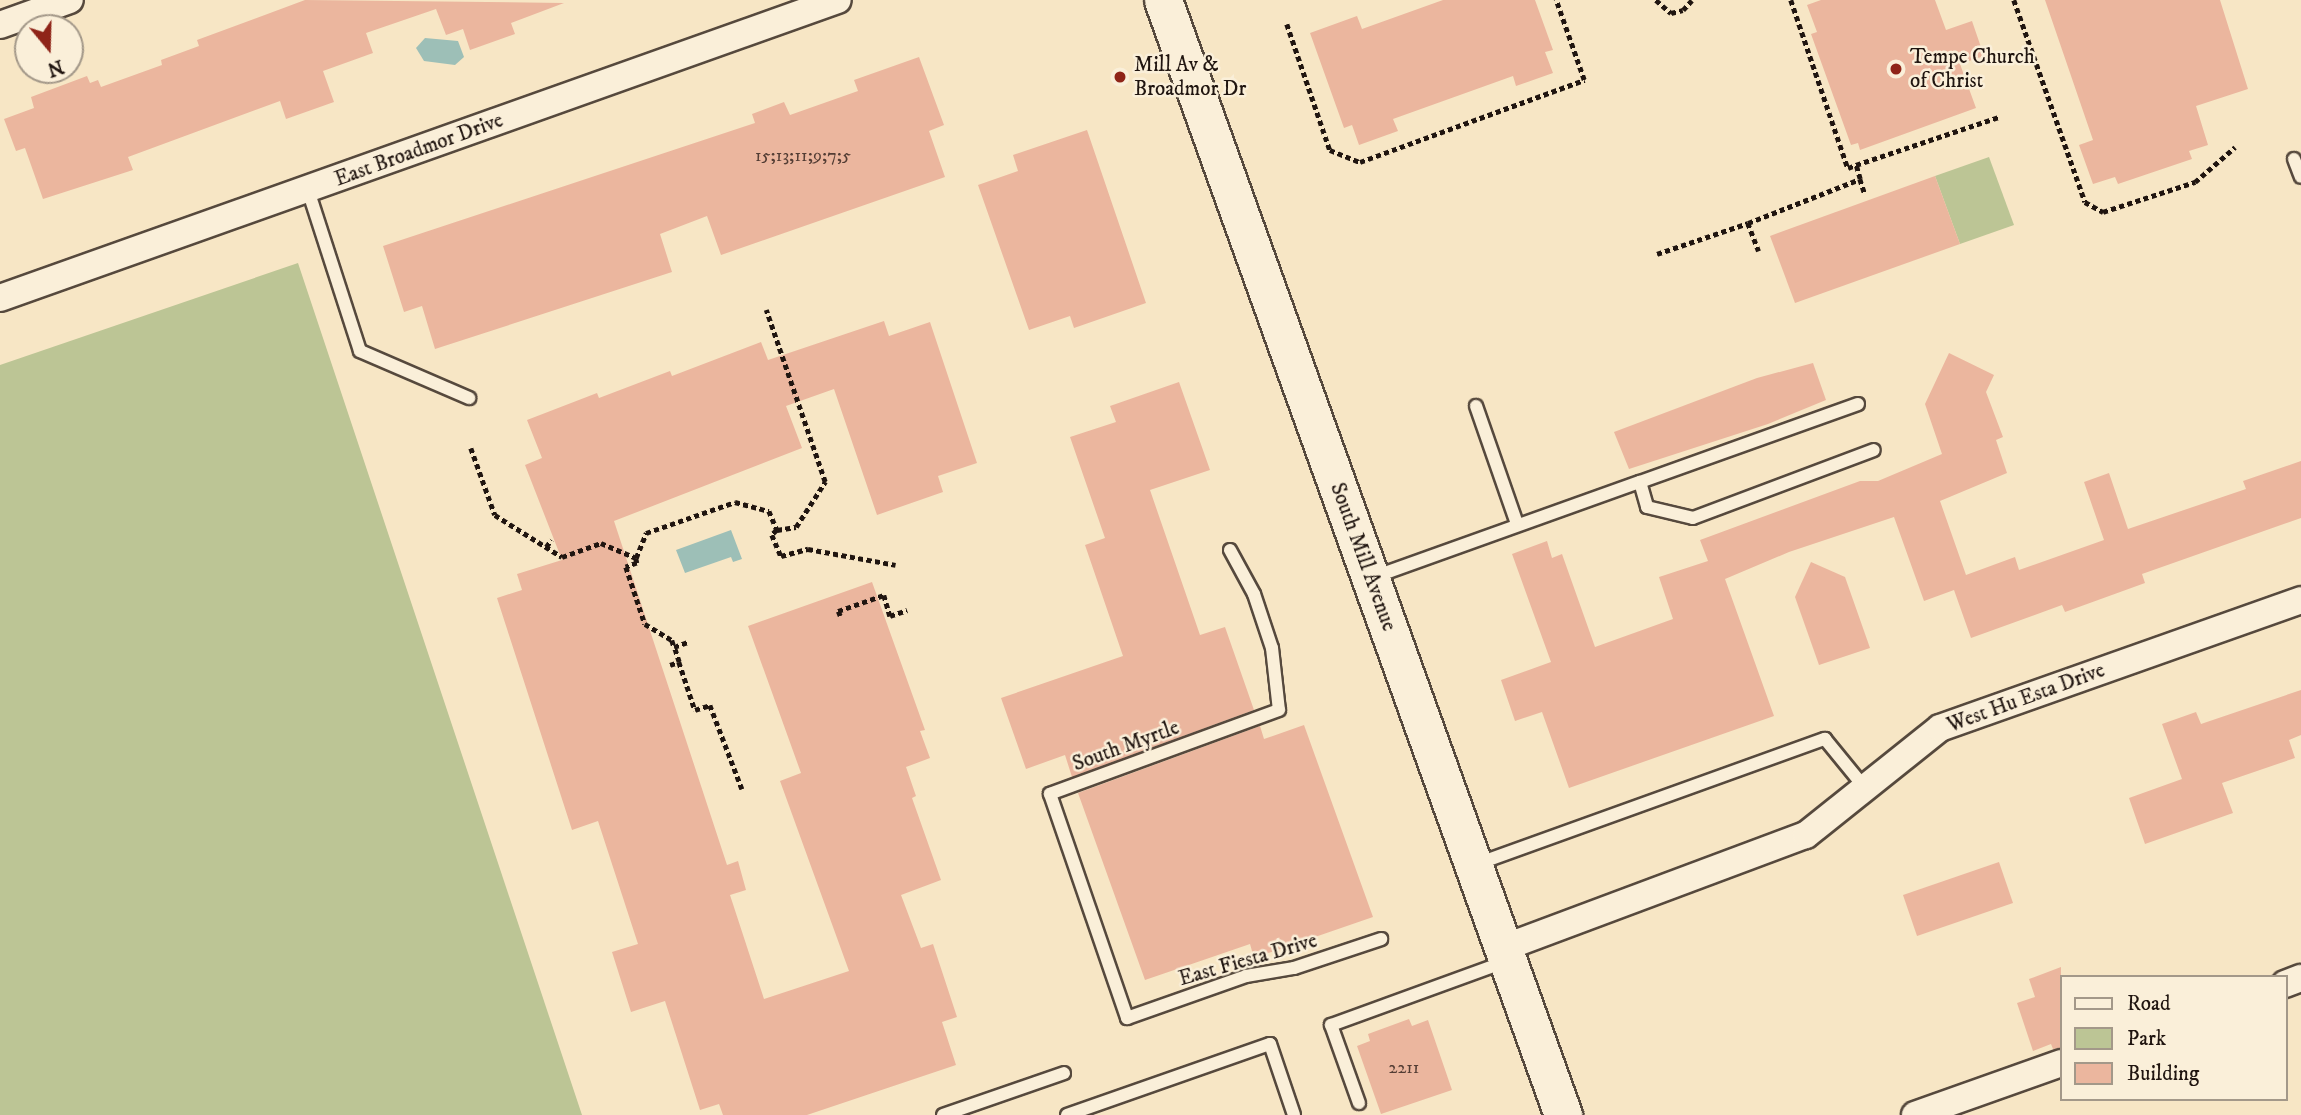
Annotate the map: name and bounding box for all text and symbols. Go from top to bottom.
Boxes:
north arrow [14,14,84,84]
place label: Tempe Church of Christ [1910,44,2035,94]
place label: Mill Av & Broadmor Dr [1134,52,1246,102]
text: N [44,54,66,81]
marker: Tempe Church of Christ [1888,61,1904,77]
marker: Mill Av & Broadmor Dr [1112,69,1128,85]
street label: East Broadmor Drive [331,108,507,192]
house number: 15;13;11;9;7;5 [755,145,851,167]
street label: South Mill Avenue [1325,479,1401,635]
street label: West Hu Esta Drive [1944,658,2108,738]
street label: South Myrtle [1069,715,1183,777]
street label: East Fiesta Drive [1176,928,1320,992]
legend [2060,975,2287,1101]
text: Road [2127,991,2171,1017]
text: Park [2127,1026,2166,1052]
house number: 2211 [1389,1057,1419,1079]
text: Building [2127,1061,2199,1087]

